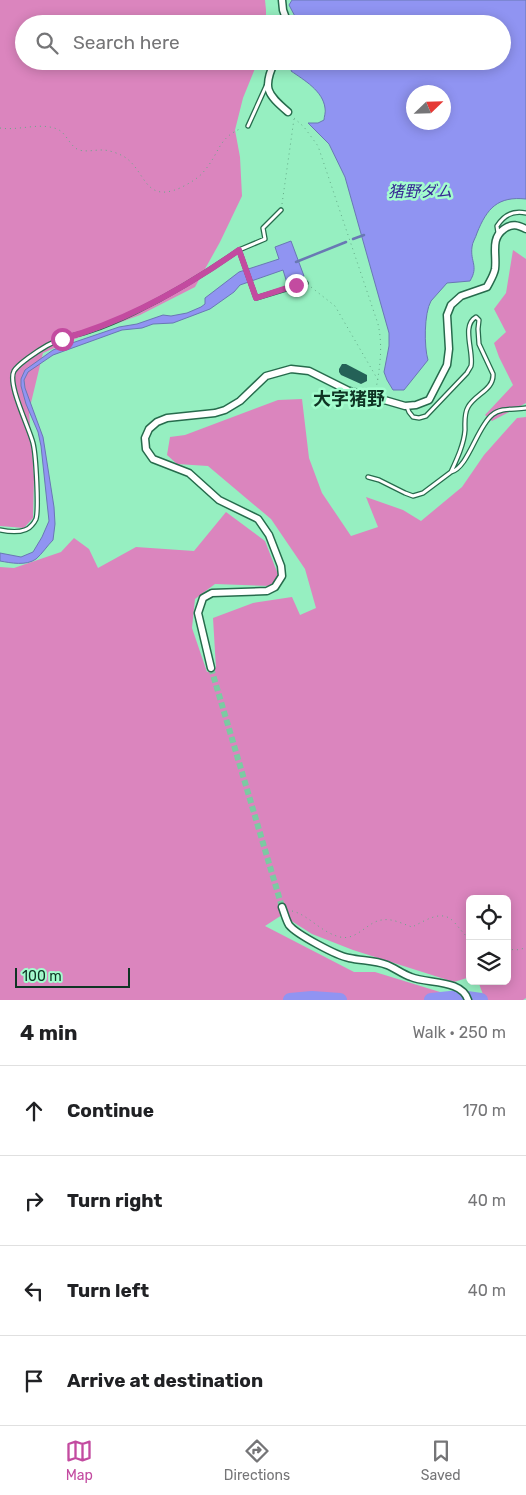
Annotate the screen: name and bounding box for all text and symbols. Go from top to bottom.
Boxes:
search box [15,15,511,70]
icon: search [33,29,61,57]
text: Search here [73,31,180,54]
north arrow [406,85,451,130]
water label: 猪野ダム [388,182,452,201]
route end [285,274,308,297]
route start [51,328,74,351]
district label: 大字猪野 [313,388,385,410]
map controls [466,895,511,985]
button: locate [466,895,511,940]
button: layers [466,940,511,985]
scale bar [15,965,130,988]
text: 100 m [22,968,62,985]
text: 4 min [20,1020,78,1045]
text: Walk · 250 m [412,1023,506,1042]
icon: ahead [20,1097,48,1125]
text: Continue [67,1099,154,1122]
text: 170 m [463,1101,506,1120]
icon: right [20,1187,48,1215]
text: Turn right [67,1189,162,1212]
text: 40 m [468,1191,506,1210]
icon: left [20,1277,48,1305]
text: Turn left [67,1279,149,1302]
text: 40 m [468,1281,506,1300]
icon: arrive [20,1367,48,1395]
text: Arrive at destination [67,1369,263,1392]
tab: Map [65,1437,93,1484]
tab: Directions [224,1437,290,1484]
tab: Saved [421,1437,461,1484]

